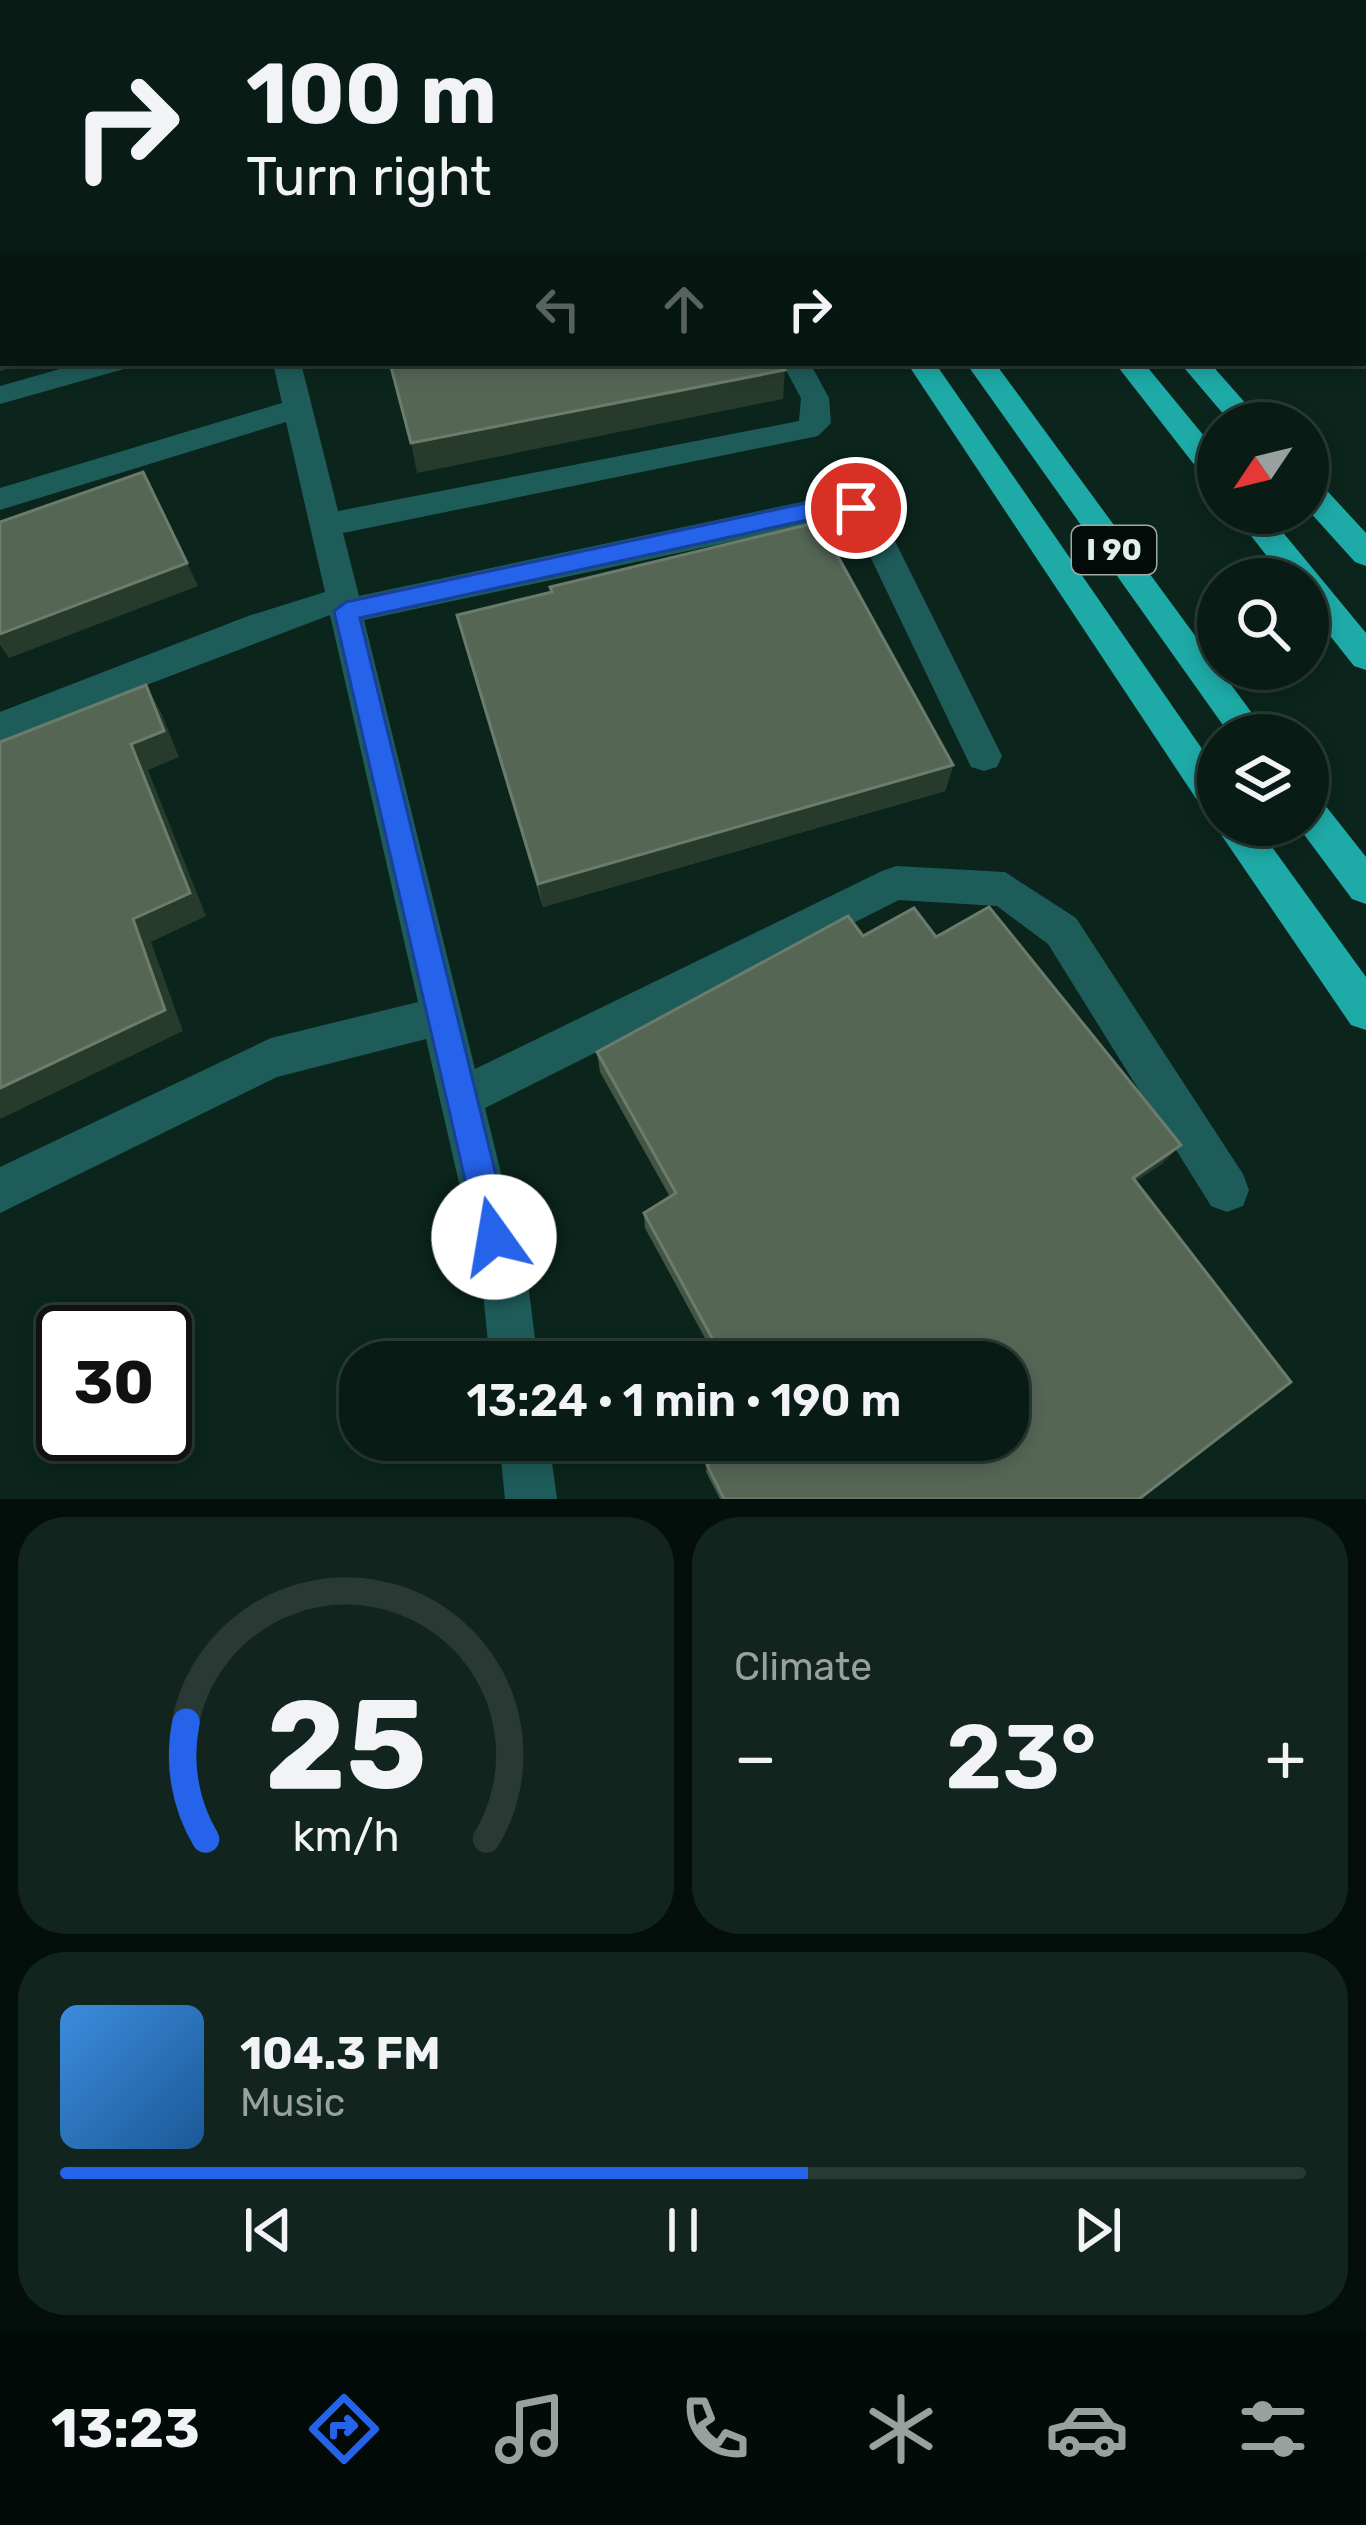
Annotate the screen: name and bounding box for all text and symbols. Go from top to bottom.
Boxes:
text: 100 m [246,44,497,144]
icon: right [48,48,204,204]
text: Turn right [246,145,491,209]
icon: left [525,276,591,342]
icon: ahead [651,276,717,342]
icon: right [777,276,843,342]
north arrow [1197,402,1329,534]
map controls [1197,402,1329,846]
pin [805,457,907,559]
icon: arrive [823,475,889,541]
road number: I 90 [1072,526,1156,574]
button: search [1197,558,1329,690]
button: layers [1197,714,1329,846]
position arrow [431,1174,557,1300]
speed limit sign: 30 [36,1305,192,1461]
text: 13:24 · 1 min · 190 m [466,1374,902,1427]
text: Climate [734,1644,872,1690]
text: 25 [265,1671,427,1819]
text: 23° [945,1704,1097,1811]
text: − [734,1718,777,1797]
text: + [1265,1718,1306,1797]
text: km/h [292,1810,400,1861]
text: 104.3 FM [240,2027,440,2080]
text: Music [240,2080,345,2126]
icon: previous [235,2197,301,2263]
icon: pause [650,2197,716,2263]
icon: next [1065,2197,1131,2263]
icon: directions [302,2387,386,2471]
icon: music [488,2387,572,2471]
icon: phone [673,2387,757,2471]
icon: climate [859,2387,943,2471]
icon: car [1045,2387,1129,2471]
icon: filters [1231,2387,1315,2471]
text: 13:23 [51,2397,200,2461]

